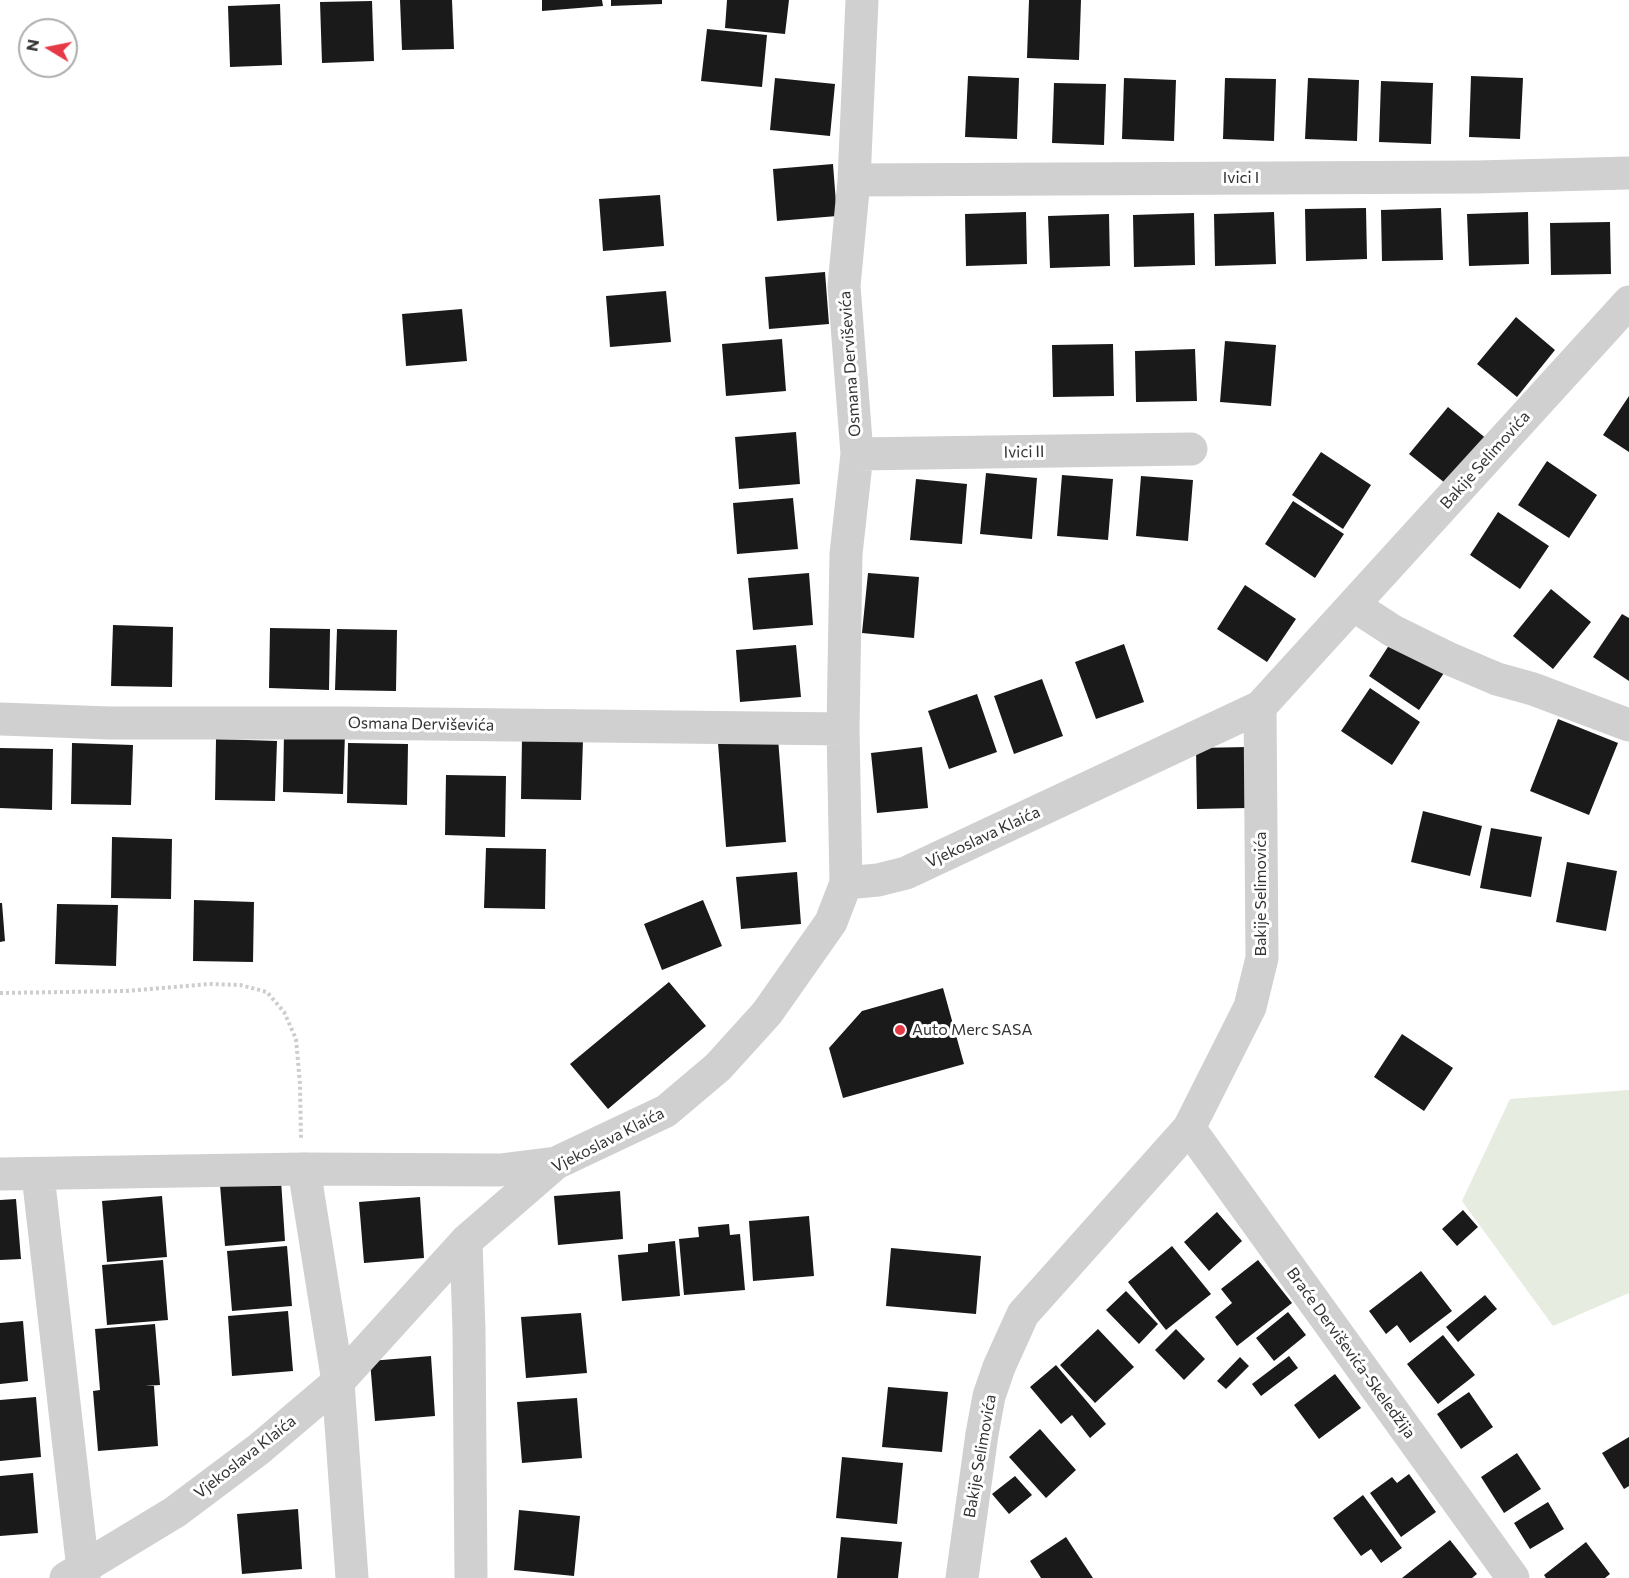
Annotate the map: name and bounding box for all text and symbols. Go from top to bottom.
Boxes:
north arrow [18,18,78,78]
text: N [21,38,42,53]
street label: Ivici I [1223,168,1259,188]
street label: Osmana Derviševića [835,290,865,438]
street label: Bakije Selimovića [1436,407,1534,513]
street label: Ivici II [1003,442,1045,462]
street label: Osmana Derviševića [348,713,494,735]
street label: Vjekoslava Klaića [923,802,1043,872]
street label: Bakije Selimovića [1251,832,1271,956]
place label: Auto Merc SASA [912,1020,1033,1040]
marker: Auto Merc SASA [893,1023,907,1037]
street label: Vjekoslava Klaića [548,1103,668,1177]
street label: Braće Derviševića-Skeledžija [1283,1264,1419,1442]
street label: Bakije Selimovića [960,1393,1000,1519]
street label: Vjekoslava Klaića [190,1411,300,1503]

